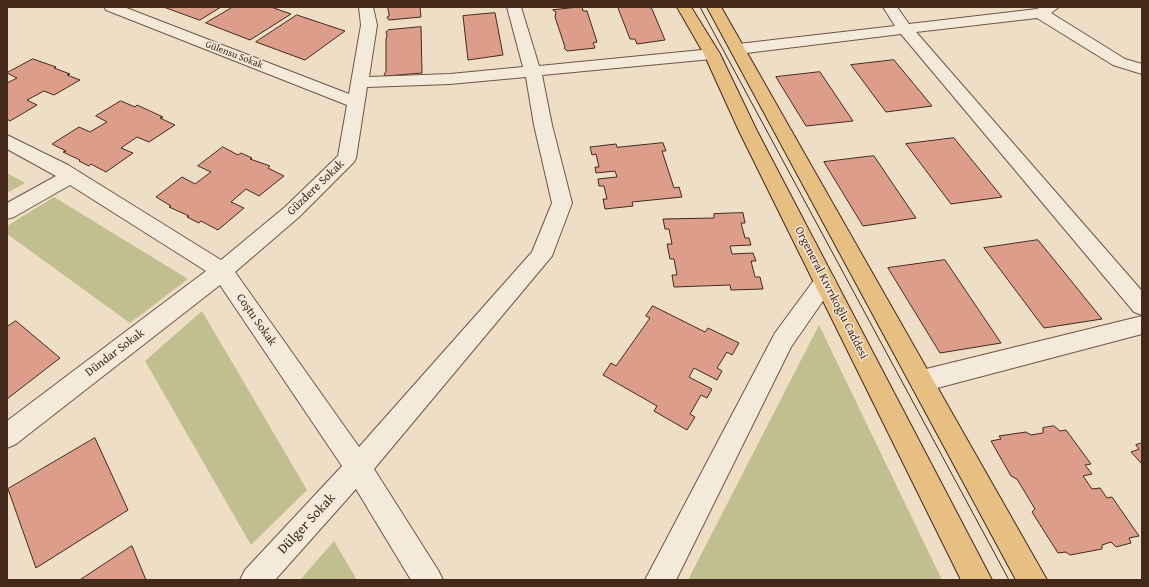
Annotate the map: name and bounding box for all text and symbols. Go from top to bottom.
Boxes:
street label: Gülensu Sokak [203,38,265,72]
street label: Güzdere Sokak [284,157,348,219]
street label: Orgeneral Kıvrıkoğlu Caddesi [791,224,871,362]
street label: Coştu Sokak [233,291,279,349]
street label: Dündar Sokak [83,326,147,380]
street label: Dülger Sokak [275,490,339,558]

